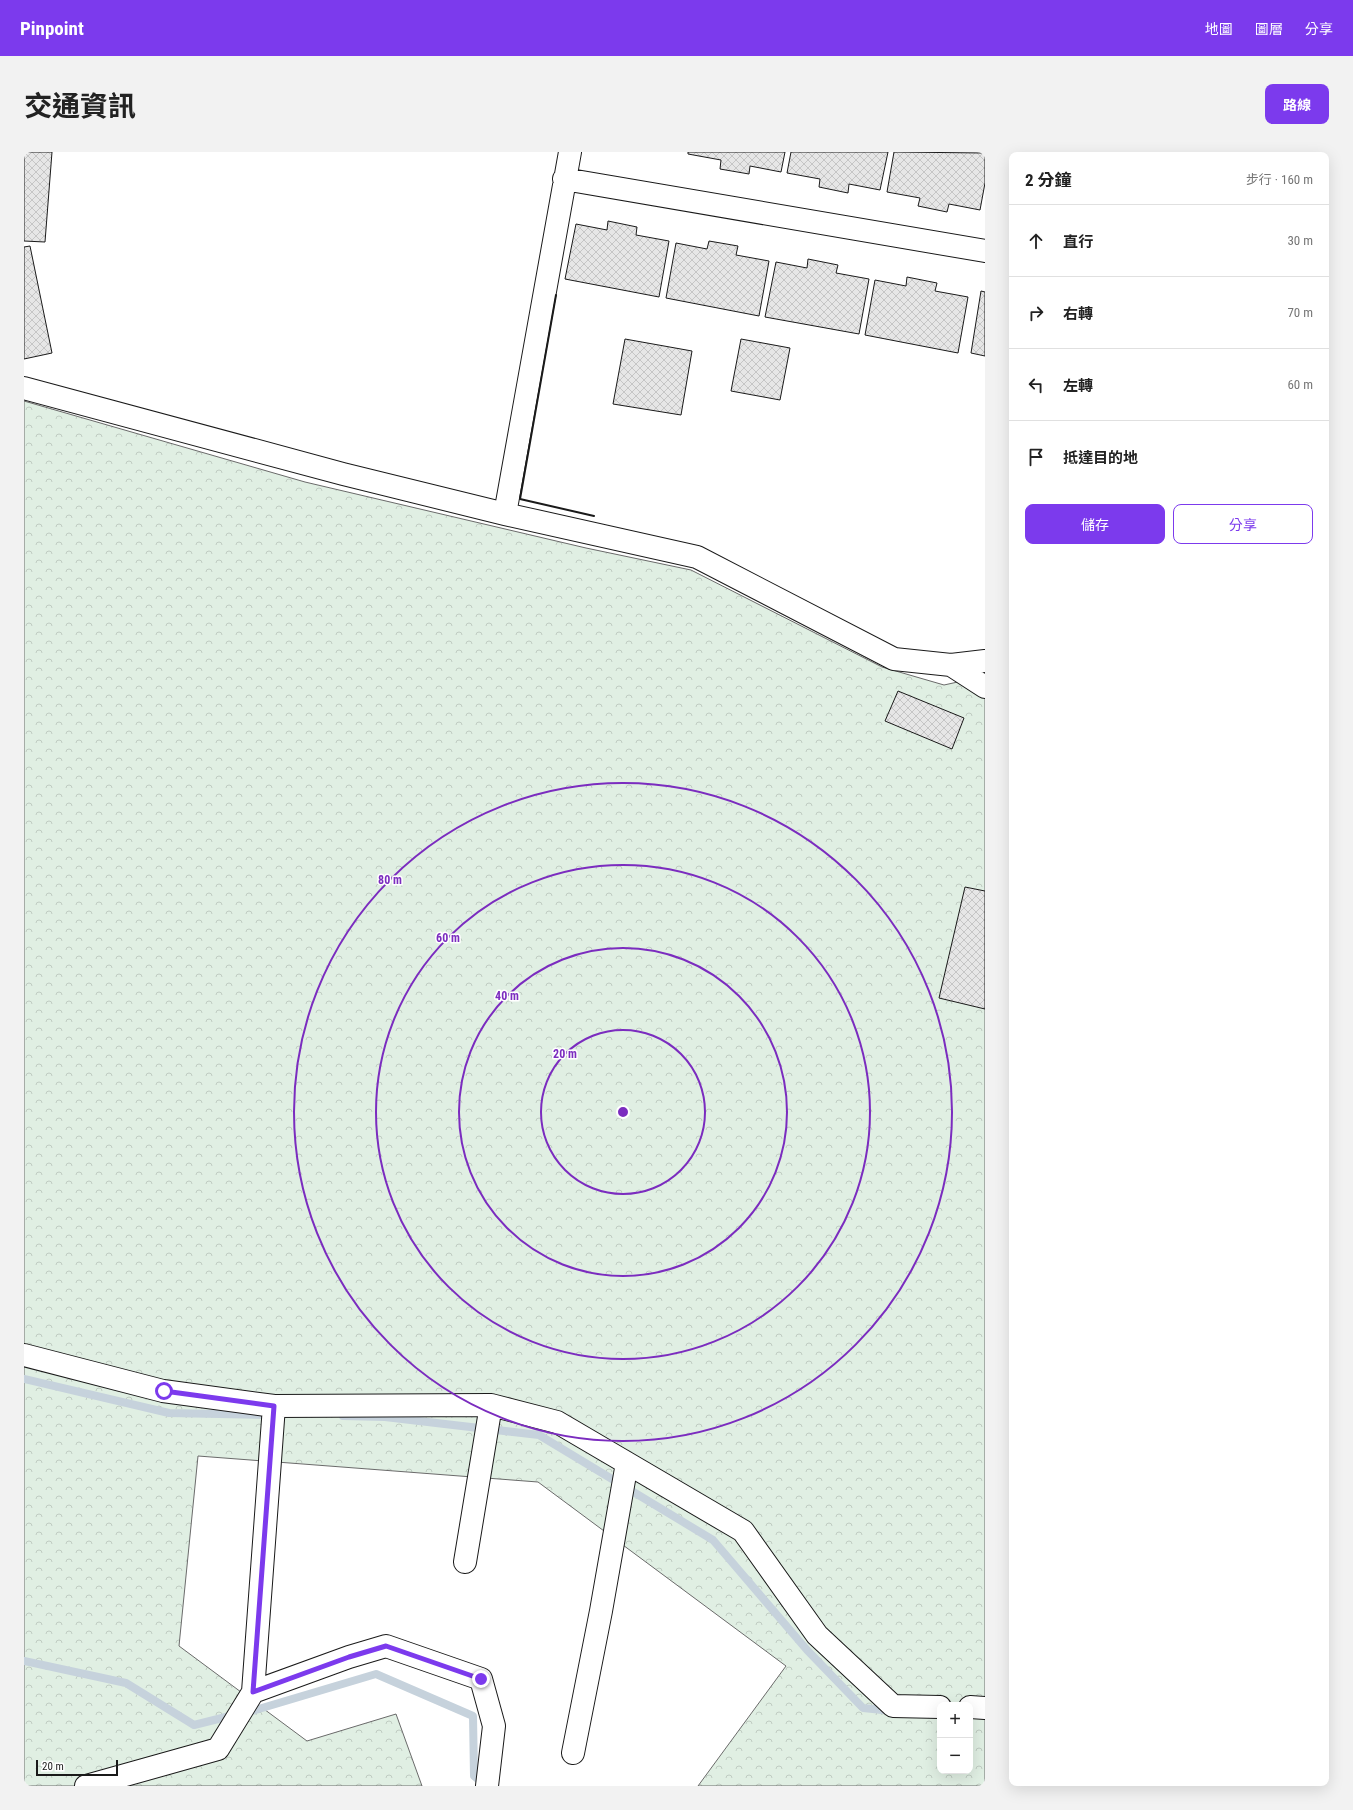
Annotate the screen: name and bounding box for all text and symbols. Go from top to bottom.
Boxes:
text: Pinpoint [20,17,84,40]
text: 地圖 [1205,21,1233,37]
text: 圖層 [1255,21,1283,37]
text: 分享 [1305,21,1333,37]
button: 路線 [1265,84,1329,124]
text: 交通資訊 [24,90,136,123]
text: 2 分鐘 [1025,170,1072,190]
text: 步行 · 160 m [1246,172,1313,187]
icon: ahead [1025,230,1047,252]
text: 直行 [1063,233,1093,251]
text: 30 m [1287,233,1313,248]
icon: right [1025,302,1047,324]
text: 右轉 [1063,305,1093,323]
text: 70 m [1287,305,1313,320]
icon: left [1025,374,1047,396]
text: 左轉 [1063,377,1093,395]
text: 60 m [1287,377,1313,392]
icon: arrive [1025,446,1047,468]
text: 抵達目的地 [1063,449,1138,467]
button: 儲存 [1025,504,1165,544]
button: 分享 [1173,504,1313,544]
text: 80 m [378,873,402,887]
text: 60 m [436,931,460,945]
text: 40 m [495,989,519,1003]
text: 20 m [553,1047,577,1061]
centre of rings [616,1105,630,1119]
route start [155,1382,173,1400]
route end [472,1670,490,1688]
map controls [937,1702,973,1774]
button: + [937,1702,973,1738]
button: − [937,1738,973,1774]
scale bar [36,1758,118,1777]
text: 20 m [42,1760,64,1773]

